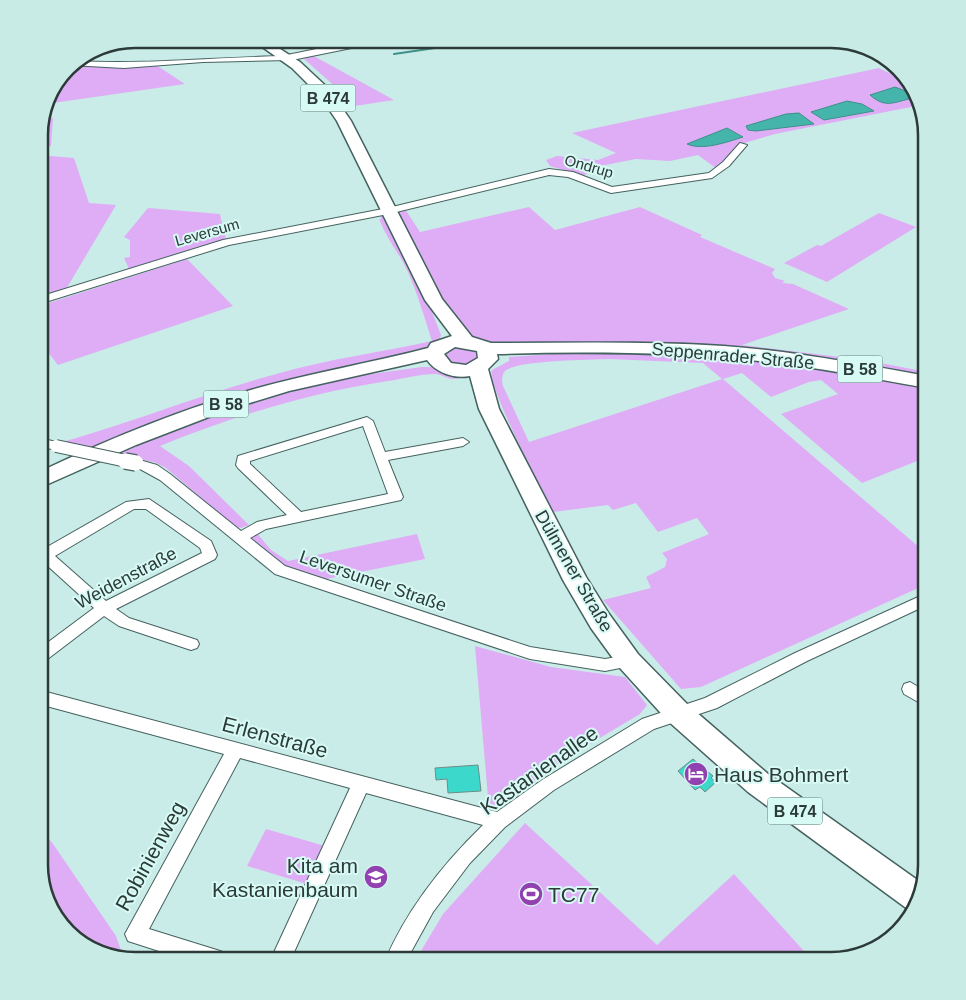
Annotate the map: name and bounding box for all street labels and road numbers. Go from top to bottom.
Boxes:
road number: B 474 [300,85,356,112]
street label: Ondrup [563,151,615,181]
street label: Leversum [173,215,241,249]
street label: Seppenrader Straße [651,339,815,373]
road number: B 58 [838,356,882,382]
road number: B 58 [204,390,248,418]
street label: Dülmener Straße [531,507,617,635]
street label: Weidenstraße [72,543,180,613]
street label: Leversumer Straße [297,546,449,616]
street label: Erlenstraße [220,712,330,762]
street label: Kastanienallee [476,721,602,819]
street label: Robinienweg [111,797,189,915]
road number: B 474 [768,798,822,824]

